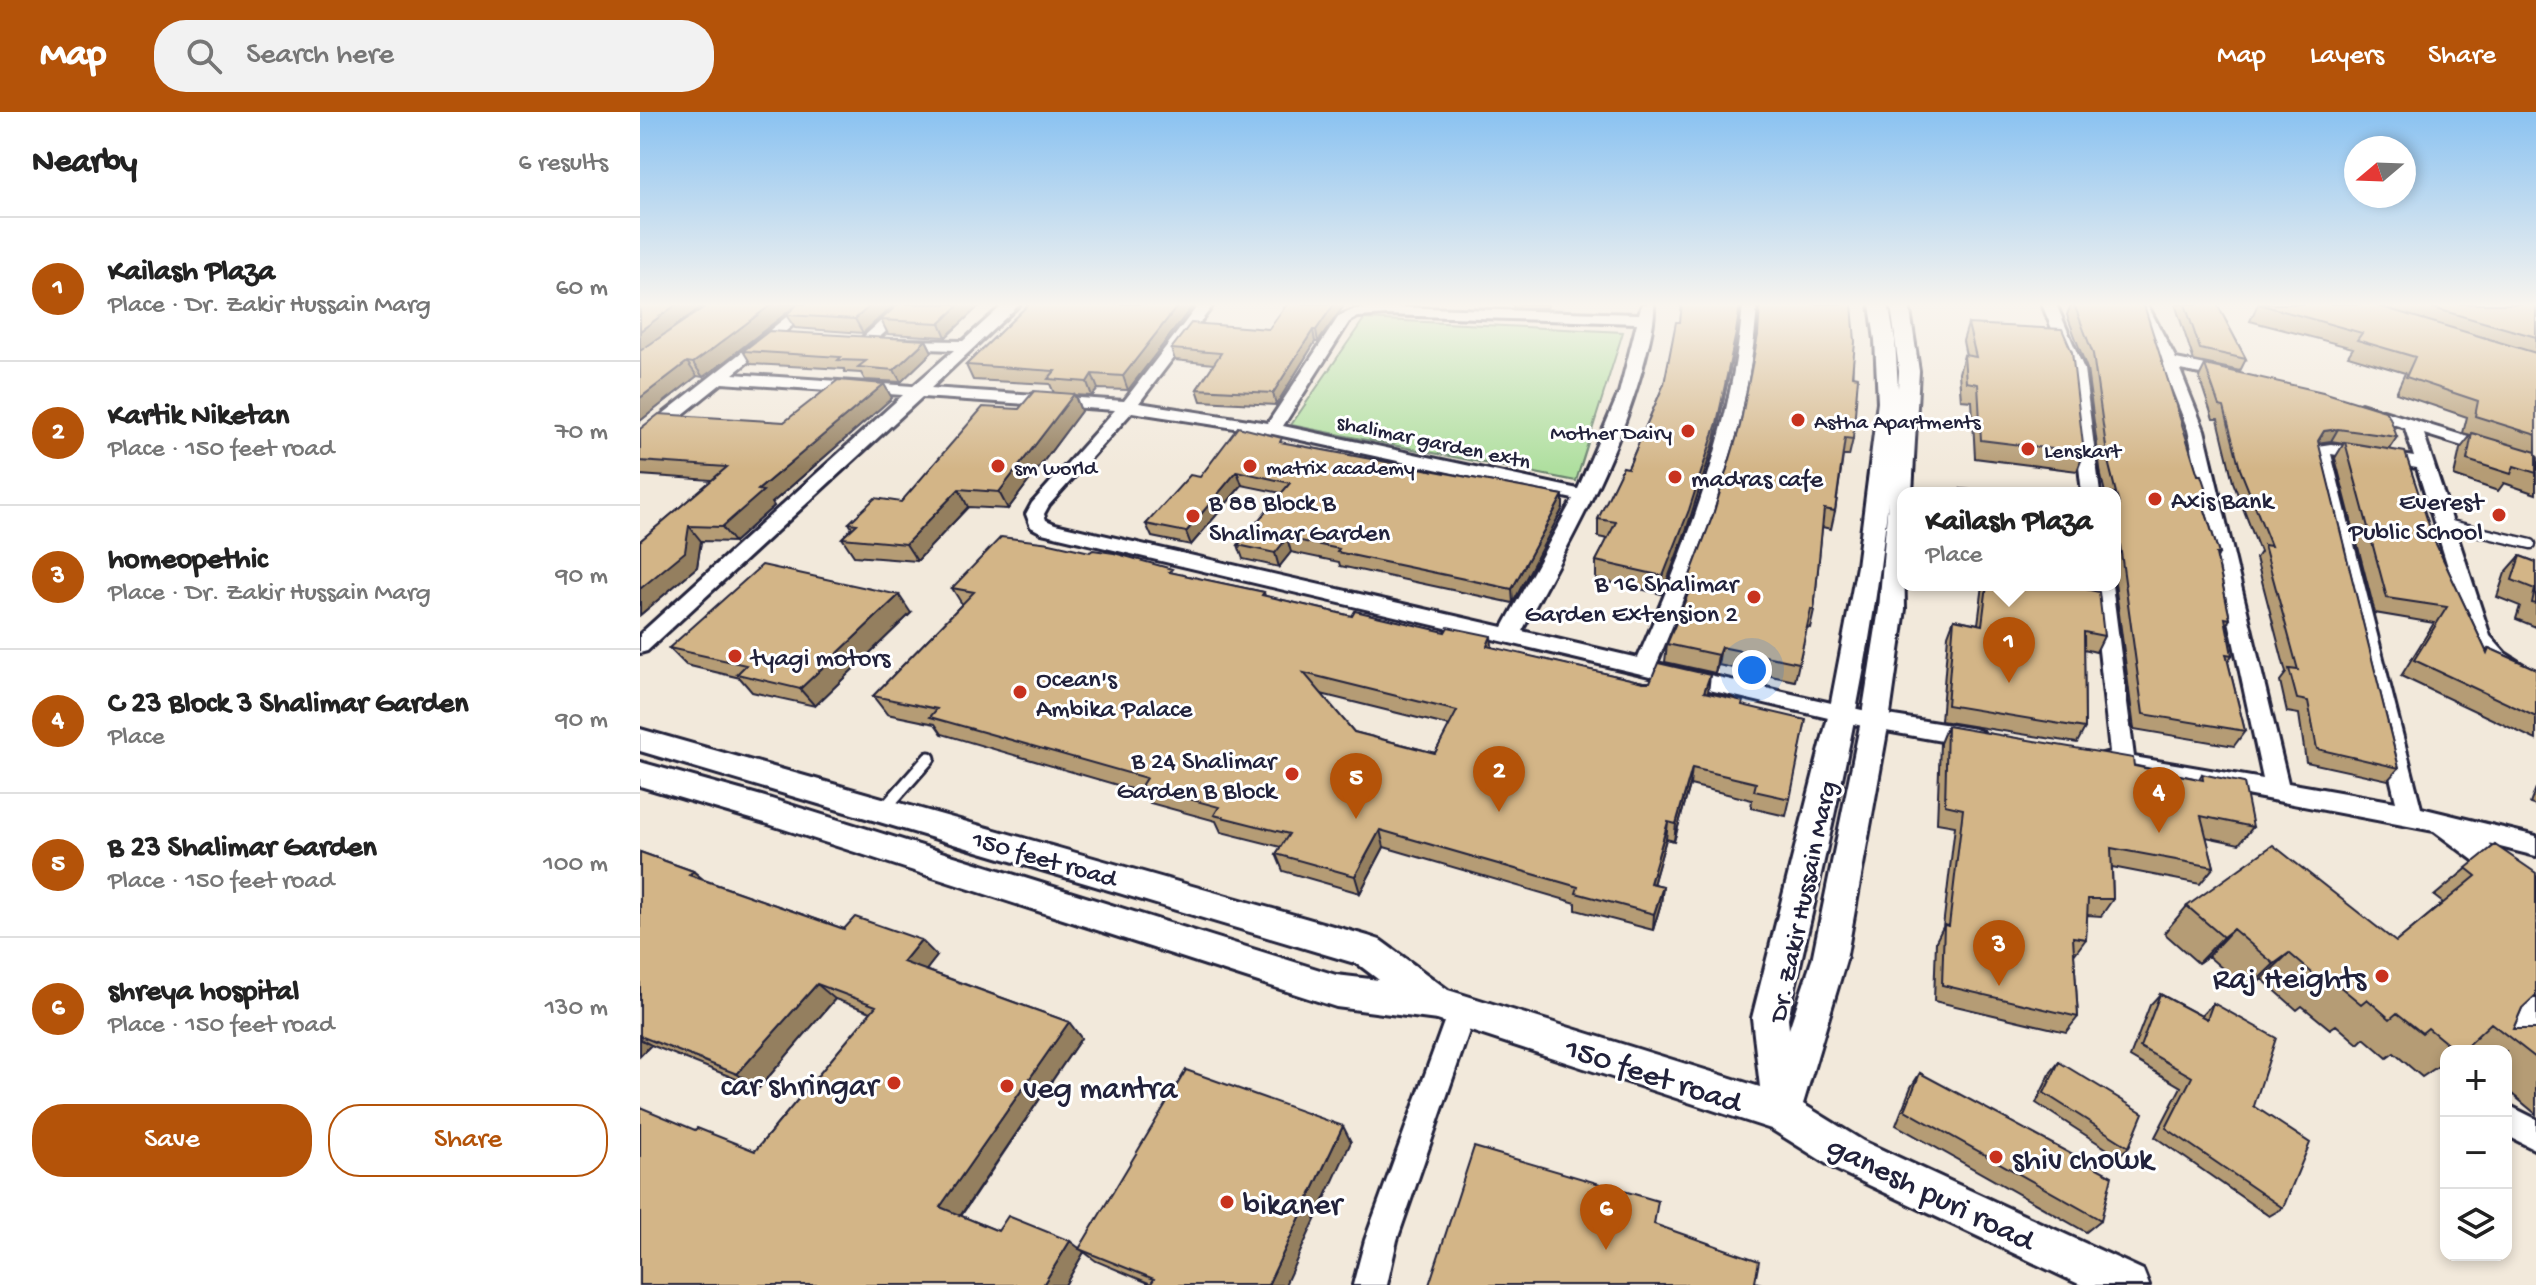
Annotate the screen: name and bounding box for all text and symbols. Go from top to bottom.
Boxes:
search box [154,20,714,92]
text: Map [40,34,106,78]
icon: search [182,34,226,78]
text: Search here [246,39,394,74]
text: Map [2217,40,2266,73]
text: Layers [2310,40,2384,73]
text: Share [2428,40,2496,73]
north arrow [2344,136,2416,208]
text: Nearby [32,144,137,184]
text: 6 results [518,149,608,180]
text: Kailash Plaza [108,256,275,291]
text: 1 [53,274,63,305]
text: 60 m [555,274,608,305]
text: Place · Dr. Zakir Hussain Marg [108,291,431,322]
text: Kartik Niketan [108,400,289,435]
street label: shalimar garden extn [1334,411,1533,477]
marker: Astha Apartments [1789,411,1807,429]
place label: Astha Apartments [1814,411,1981,437]
text: 2 [52,418,64,449]
text: 70 m [555,418,608,449]
place label: Mother Dairy [1550,422,1672,448]
marker: Mother Dairy [1679,422,1697,440]
text: Place · 150 feet road [108,435,334,466]
marker: Lenskart [2019,440,2037,458]
place label: Lenskart [2044,440,2123,466]
marker: sm world [989,457,1007,475]
place label: sm world [1014,457,1099,483]
marker: matrix academy [1241,457,1259,475]
place label: matrix academy [1266,457,1415,483]
place label: madras cafe [1691,466,1824,497]
marker: madras cafe [1666,468,1684,486]
popup [1897,487,2121,591]
place label: Axis Bank [2171,488,2275,519]
place label: Everest Public School [2348,489,2485,550]
place label: B 88 Block B Shalimar Garden [1208,490,1391,551]
marker: Axis Bank [2146,490,2164,508]
text: Kailash Plaza [1926,506,2092,541]
marker: Everest Public School [2490,506,2508,524]
marker: B 88 Block B Shalimar Garden [1184,507,1202,525]
text: Place [1926,541,1982,572]
text: homeopethic [108,544,267,579]
text: 3 [51,562,65,593]
text: 90 m [556,562,608,593]
place label: B 16 Shalimar Garden Extension 2 [1525,571,1741,632]
text: Place · Dr. Zakir Hussain Marg [108,579,431,610]
marker: B 16 Shalimar Garden Extension 2 [1745,588,1763,606]
pin: 1 [1983,617,2035,683]
place label: tyagi motors [749,645,892,676]
marker: tyagi motors [726,647,744,665]
your location [1732,650,1772,690]
place label: Ocean's Ambika Palace [1036,666,1193,727]
marker: Ocean's Ambika Palace [1011,683,1029,701]
text: C 23 Block 3 Shalimar Garden [108,688,469,723]
text: 4 [52,706,64,737]
text: 90 m [556,706,608,737]
text: Place [108,723,165,754]
pin: 2 [1473,746,1525,812]
place label: B 24 Shalimar Garden B Block [1116,748,1279,809]
pin: 5 [1330,753,1382,819]
marker: B 24 Shalimar Garden B Block [1283,765,1301,783]
pin: 4 [2133,767,2185,833]
street label: Dr. Zakir Hussain Marg [1764,779,1846,1027]
street label: 150 feet road [967,826,1121,897]
text: B 23 Shalimar Garden [108,832,377,867]
text: 5 [51,850,65,881]
text: 100 m [543,850,608,881]
text: Place · 150 feet road [108,867,334,898]
pin: 3 [1973,920,2025,986]
place label: Raj Heights [2213,962,2367,1000]
marker: Raj Heights [2373,967,2391,985]
text: shreya hospital [108,976,299,1011]
text: 6 [51,994,65,1025]
text: 130 m [545,994,608,1025]
text: Place · 150 feet road [108,1011,334,1042]
street label: 150 feet road [1558,1031,1748,1125]
map controls [2440,1045,2512,1261]
button: + [2440,1045,2512,1117]
place label: car shringar [721,1069,881,1107]
place label: veg mantra [1023,1072,1178,1110]
marker: car shringar [885,1074,903,1092]
marker: veg mantra [998,1077,1016,1095]
button: Save [32,1104,312,1177]
button: Share [328,1104,608,1177]
button: − [2440,1117,2512,1189]
street label: ganesh puri road [1820,1129,2041,1263]
place label: shiv chowk [2012,1143,2156,1181]
marker: shiv chowk [1987,1148,2005,1166]
pin: 6 [1580,1184,1632,1250]
place label: bikaner [1243,1188,1345,1226]
button: layers [2440,1189,2512,1261]
marker: bikaner [1218,1193,1236,1211]

